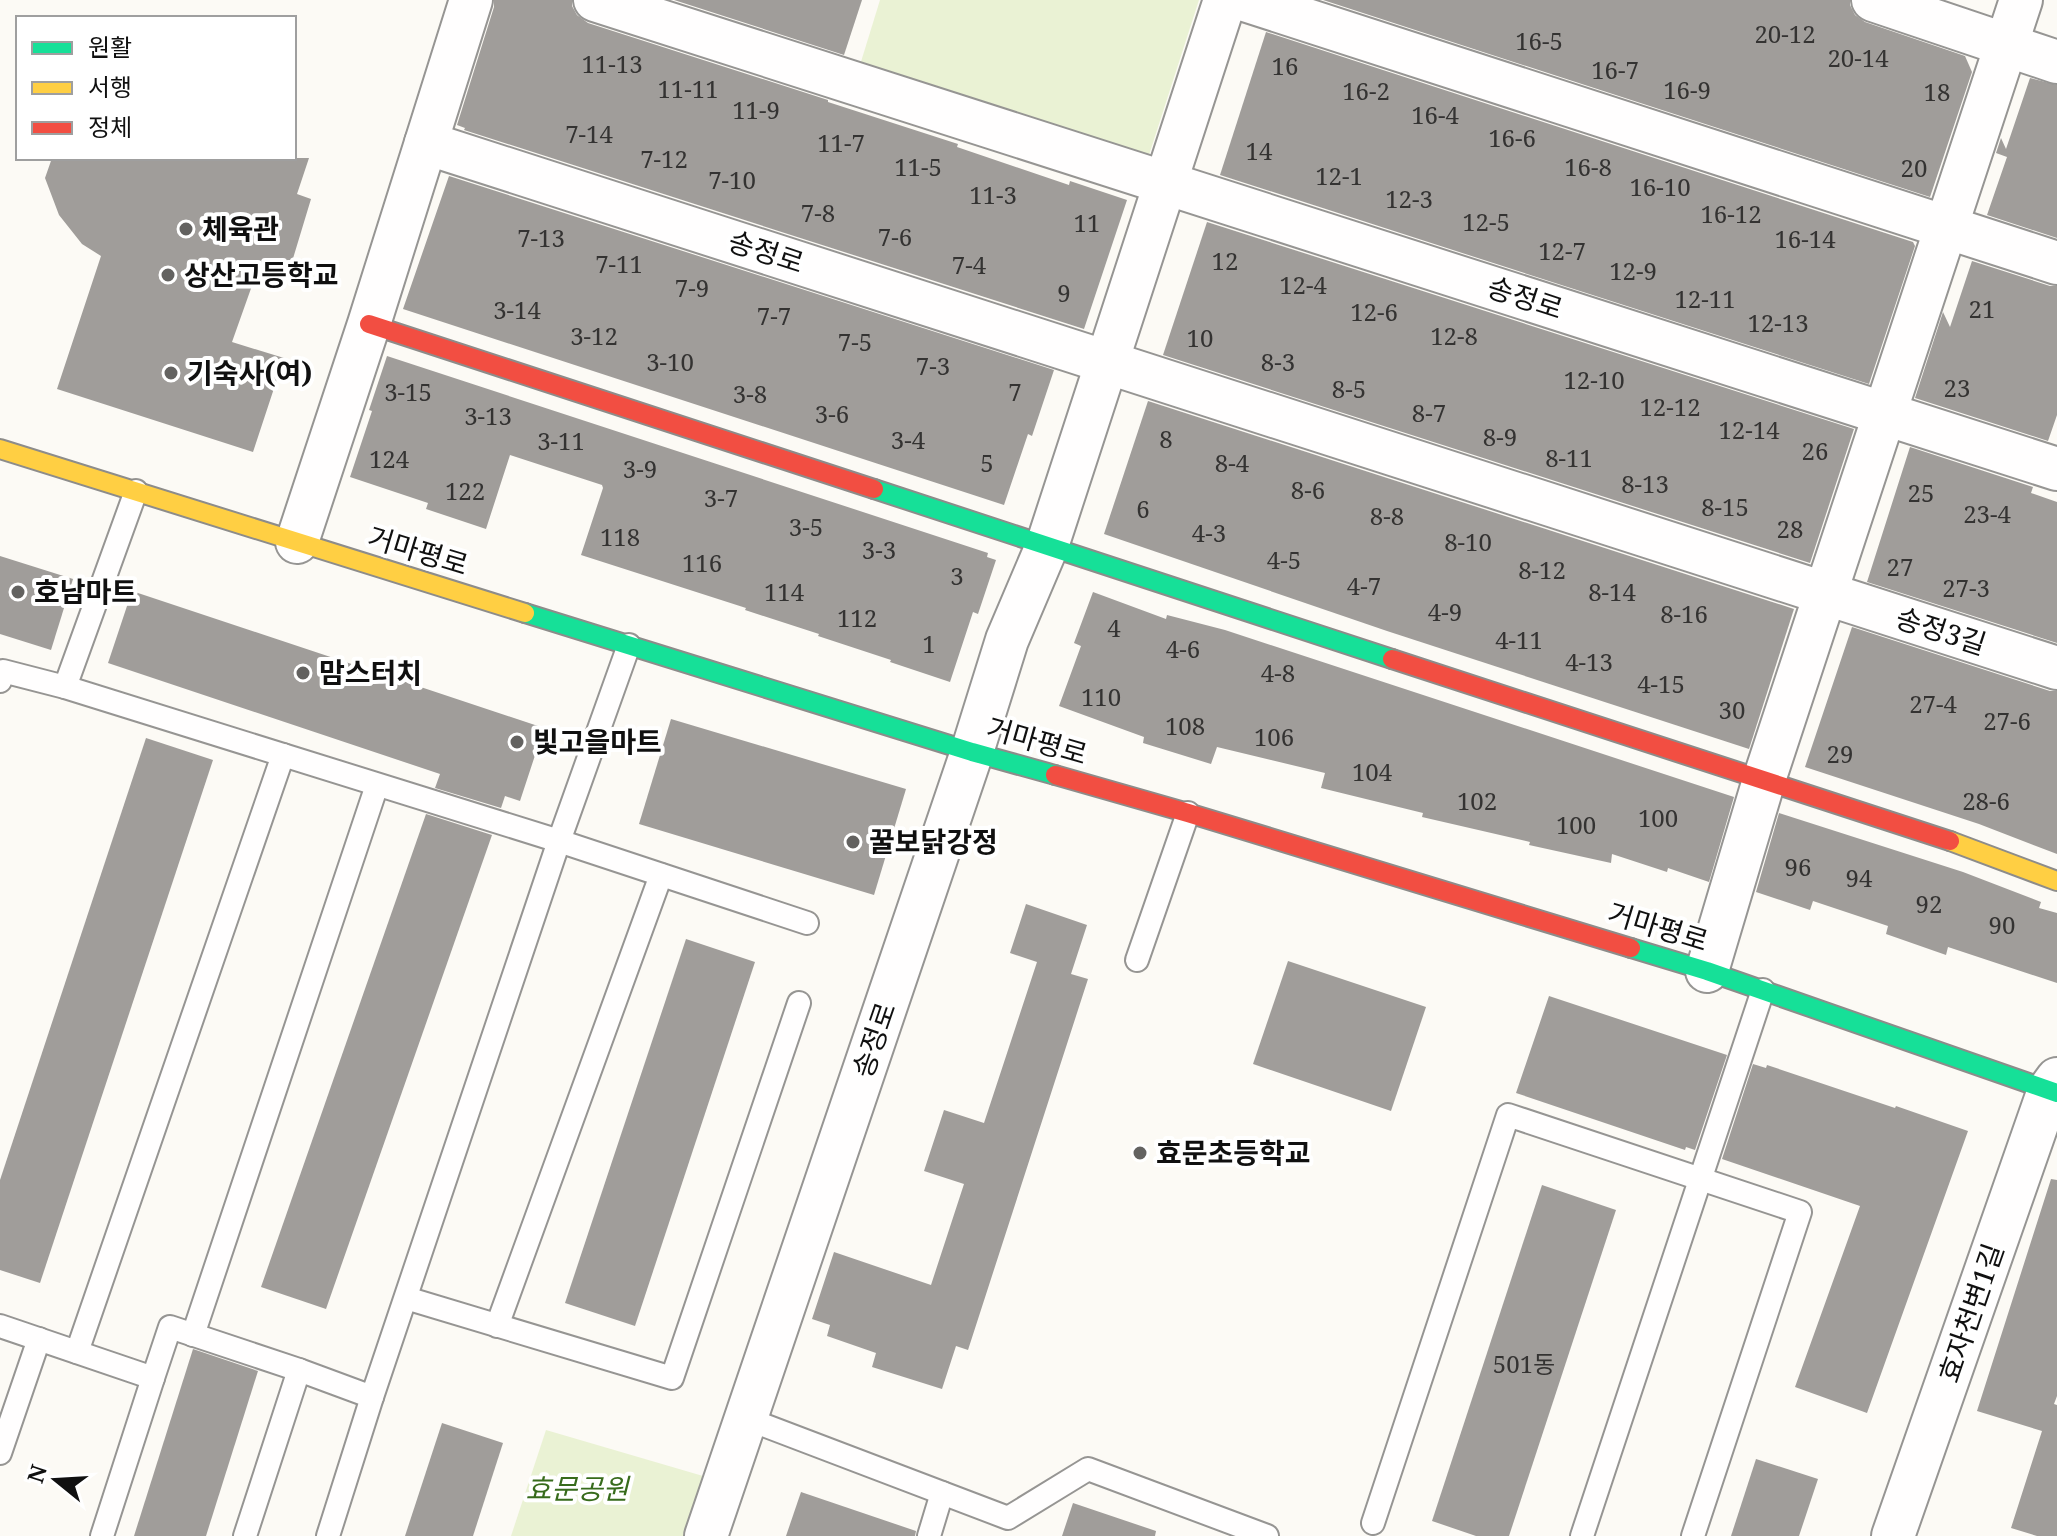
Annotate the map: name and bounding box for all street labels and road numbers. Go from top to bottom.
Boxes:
street label: 송정로 [724,221,809,281]
street label: 송정로 [1483,267,1568,327]
street label: 거마평로 [363,517,473,583]
street label: 송정3길 [1891,598,1991,662]
street label: 거마평로 [983,708,1092,773]
street label: 거마평로 [1603,893,1713,959]
street label: 송정로 [843,997,904,1082]
street label: 효자천변1길 [1929,1238,2012,1387]

